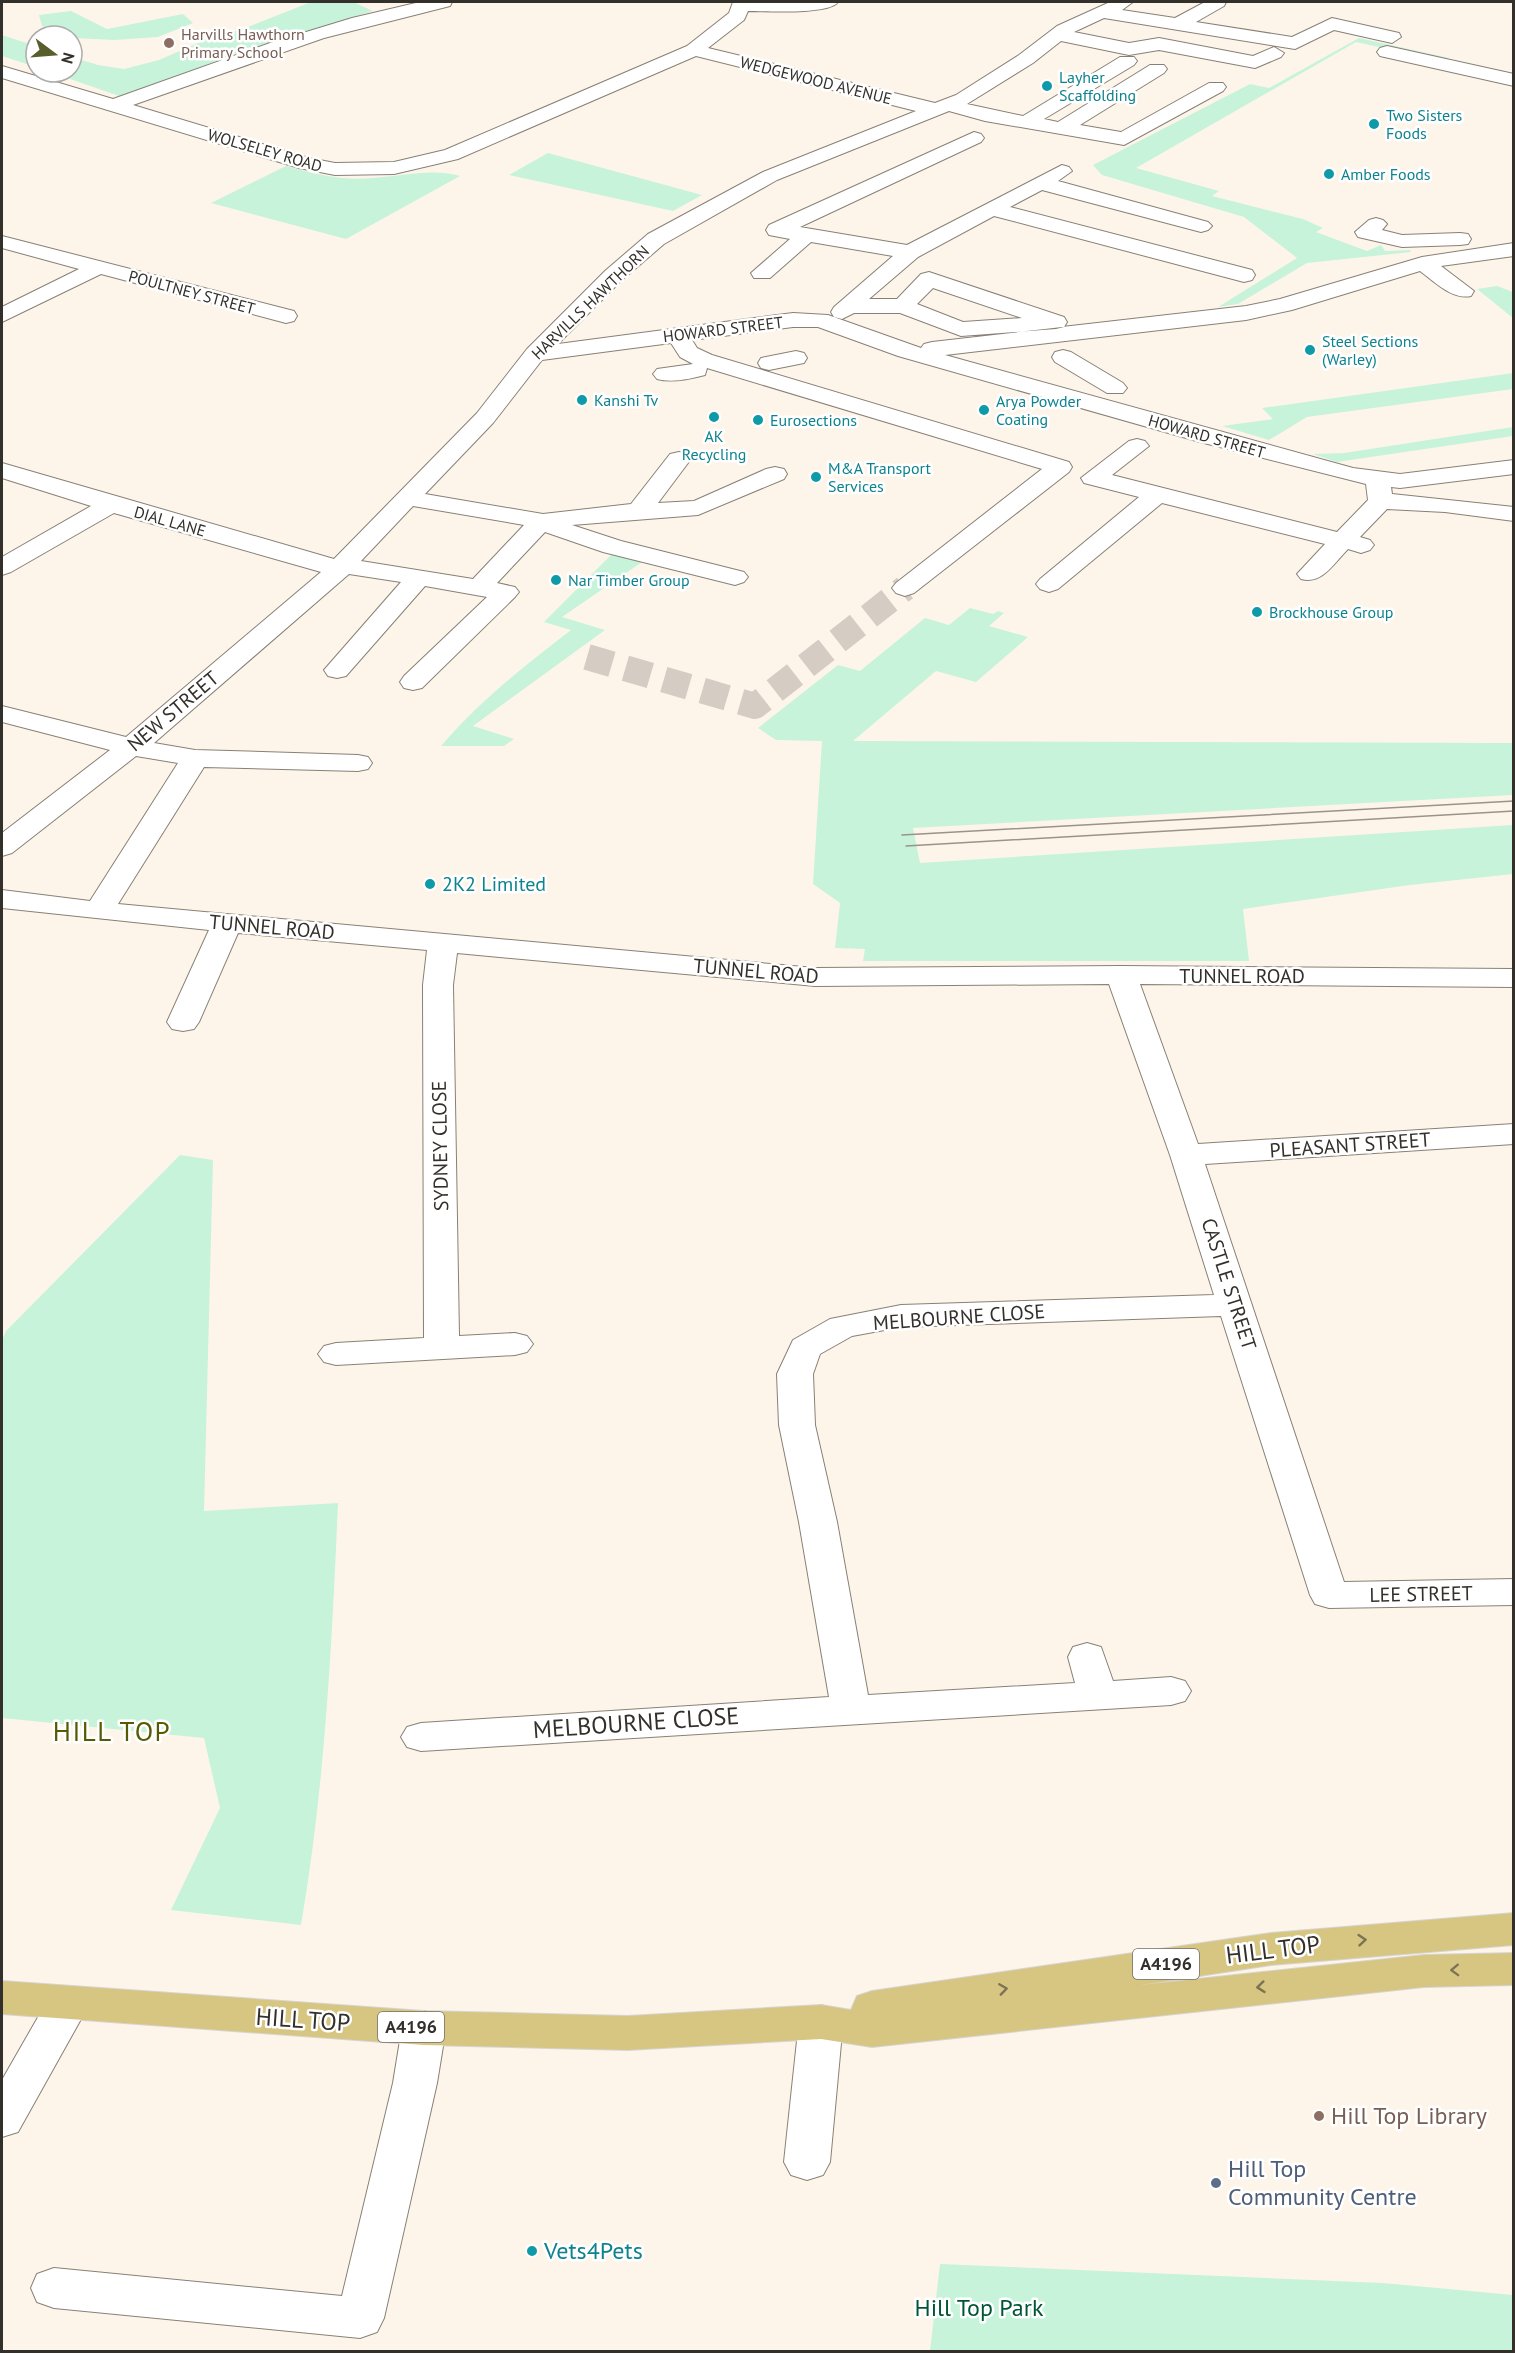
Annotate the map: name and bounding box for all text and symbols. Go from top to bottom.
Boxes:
north arrow [24,24,84,84]
place label: Harvills Hawthorn Primary School [181,24,305,62]
marker: Harvills Hawthorn Primary School [162,36,176,50]
text: N [57,50,79,66]
street label: WEDGEWOOD AVENUE [738,51,894,109]
place label: Layher Scaffolding [1059,67,1136,105]
marker: Layher Scaffolding [1040,79,1054,93]
place label: Two Sisters Foods [1386,105,1463,143]
marker: Two Sisters Foods [1367,117,1381,131]
street label: WOLSELEY ROAD [205,124,325,176]
place label: Amber Foods [1341,164,1431,184]
marker: Amber Foods [1322,167,1336,181]
street label: HARVILLS HAWTHORN [527,241,653,363]
street label: POULTNEY STREET [126,265,258,319]
street label: HOWARD STREET [662,312,784,346]
place label: Steel Sections (Warley) [1322,331,1418,369]
marker: Steel Sections (Warley) [1303,343,1317,357]
place label: Kanshi Tv [594,390,658,410]
place label: Arya Powder Coating [996,391,1082,429]
marker: Kanshi Tv [575,393,589,407]
marker: Arya Powder Coating [977,403,991,417]
marker: AK Recycling [707,410,721,424]
place label: Eurosections [770,410,857,430]
street label: HOWARD STREET [1146,410,1268,462]
marker: Eurosections [751,413,765,427]
place label: AK Recycling [682,426,746,464]
place label: M&A Transport Services [828,458,931,496]
marker: M&A Transport Services [809,470,823,484]
street label: DIAL LANE [132,501,208,541]
place label: Nar Timber Group [568,570,690,590]
marker: Nar Timber Group [549,573,563,587]
place label: Brockhouse Group [1269,602,1393,622]
marker: Brockhouse Group [1250,605,1264,619]
street label: NEW STREET [122,665,224,757]
place label: 2K2 Limited [442,871,546,897]
marker: 2K2 Limited [423,877,437,891]
street label: TUNNEL ROAD [208,909,336,945]
street label: TUNNEL ROAD [692,953,820,989]
street label: TUNNEL ROAD [1179,963,1305,989]
street label: SYDNEY CLOSE [426,1081,454,1211]
street label: PLEASANT STREET [1269,1126,1431,1164]
street label: CASTLE STREET [1195,1215,1263,1353]
street label: MELBOURNE CLOSE [872,1298,1046,1336]
street label: LEE STREET [1369,1580,1473,1608]
street label: MELBOURNE CLOSE [532,1700,740,1745]
district label: HILL TOP [53,1714,171,1748]
street label: HILL TOP [1224,1928,1322,1971]
one-way arrow [1358,1934,1367,1947]
road number: A4196 [1133,1949,1199,1979]
one-way arrow [1451,1964,1460,1977]
one-way arrow [1256,1981,1265,1993]
one-way arrow [998,1983,1007,1995]
street label: HILL TOP [255,2001,351,2038]
road number: A4196 [378,2012,444,2042]
place label: Hill Top Library [1331,2100,1487,2131]
marker: Hill Top Library [1312,2109,1326,2123]
place label: Hill Top Community Centre [1228,2153,1417,2212]
marker: Hill Top Community Centre [1209,2176,1223,2190]
place label: Vets4Pets [543,2235,643,2266]
marker: Vets4Pets [525,2244,539,2258]
park label: Hill Top Park [915,2292,1044,2323]

